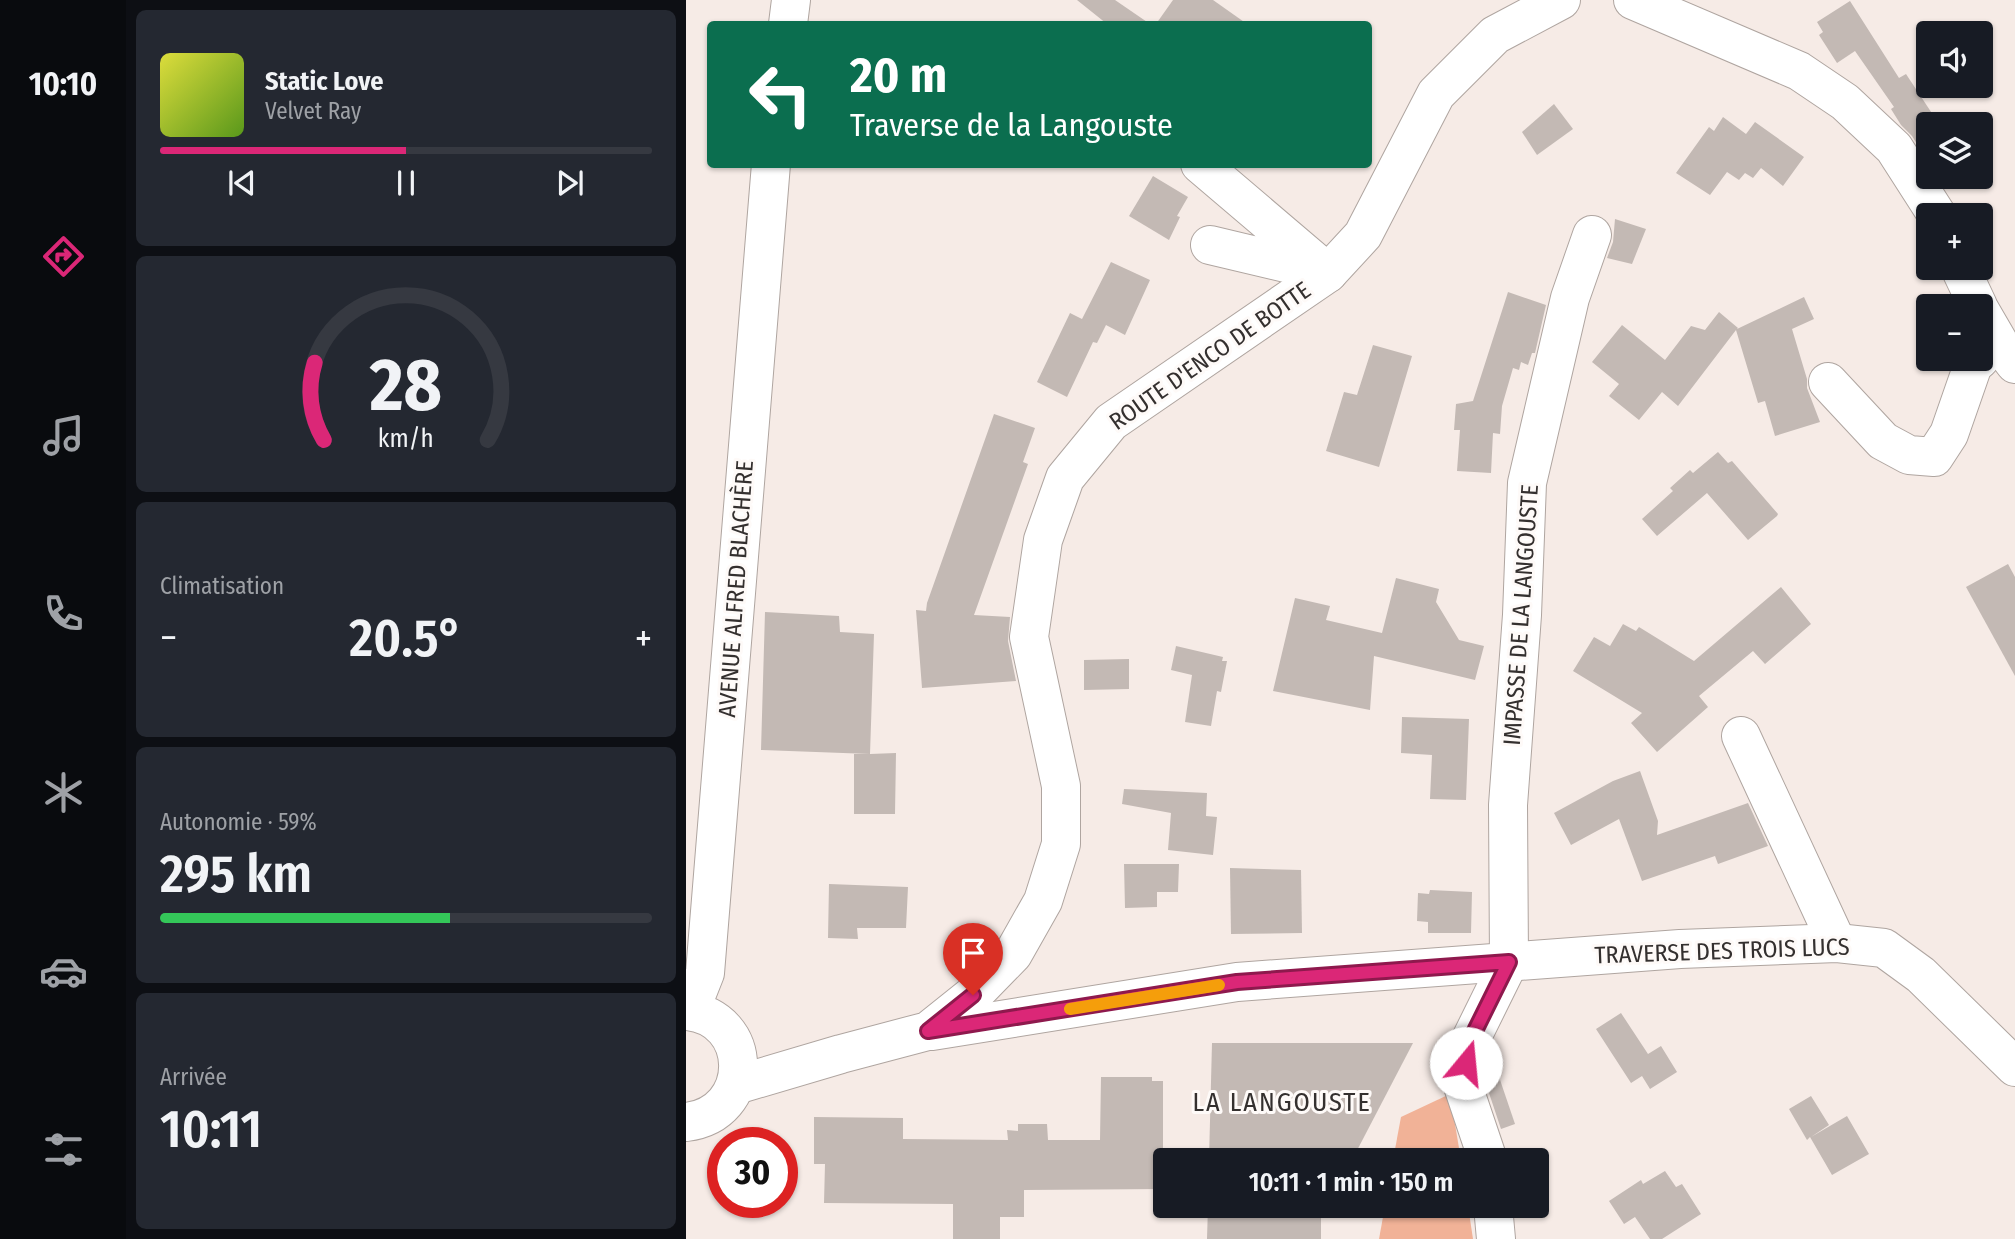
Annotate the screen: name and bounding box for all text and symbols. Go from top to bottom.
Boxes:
map controls [1916,21,1993,371]
button: sound [1916,21,1993,98]
text: 20 m [850,46,947,105]
icon: left [735,49,826,140]
text: 10:10 [29,65,97,103]
text: Static Love [265,66,383,97]
text: Velvet Ray [265,97,361,125]
text: Traverse de la Langouste [850,106,1173,144]
button: layers [1916,112,1993,189]
icon: previous [223,164,261,202]
icon: pause [387,164,425,202]
icon: next [551,164,589,202]
button: + [1916,203,1993,280]
icon: directions [39,232,88,281]
street label: ROUTE D'ENCO DE BOTTE [1104,276,1316,436]
button: − [1916,294,1993,371]
text: 28 [369,342,442,429]
icon: music [39,411,88,460]
text: km/h [378,423,434,453]
street label: AVENUE ALFRED BLACHÈRE [712,460,759,718]
street label: IMPASSE DE LA LANGOUSTE [1498,484,1544,746]
text: Climatisation [160,572,284,600]
icon: phone [39,589,88,638]
text: 20.5° [349,607,463,670]
text: − [160,615,177,661]
text: + [635,615,652,661]
icon: climate [39,768,88,817]
text: Autonomie · 59% [160,808,317,836]
text: 295 km [160,843,312,906]
pin [943,923,1003,995]
street label: TRAVERSE DES TROIS LUCS [1594,933,1850,969]
icon: arrive [954,934,992,972]
icon: car [39,947,88,996]
position arrow [1429,1026,1503,1100]
text: Arrivée [160,1063,227,1091]
district label: LA LANGOUSTE [1192,1087,1372,1118]
text: 10:11 [160,1098,262,1161]
icon: filters [39,1125,88,1174]
speed limit sign: 30 [707,1127,798,1218]
text: 10:11 · 1 min · 150 m [1249,1167,1453,1198]

